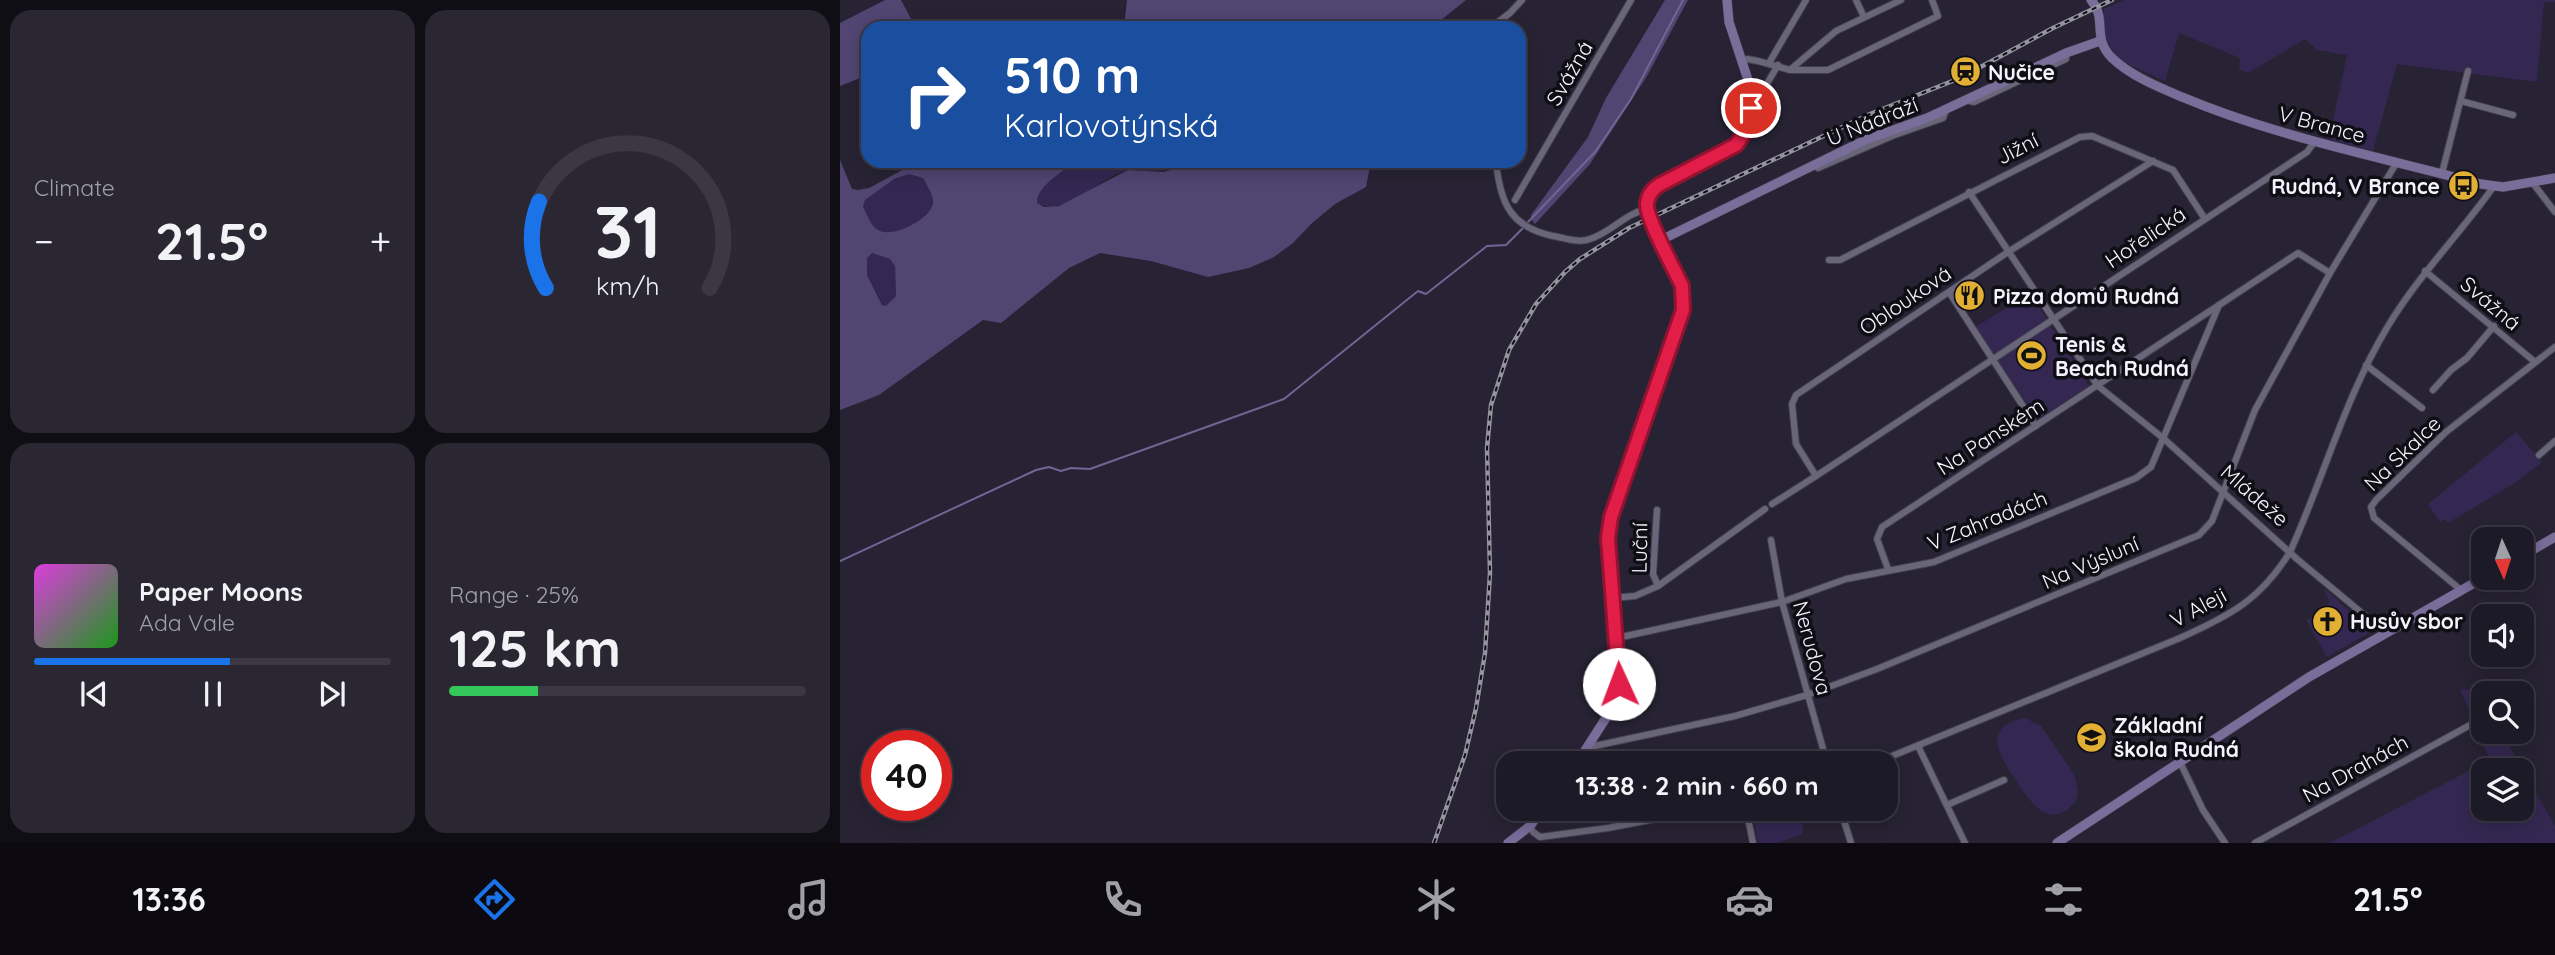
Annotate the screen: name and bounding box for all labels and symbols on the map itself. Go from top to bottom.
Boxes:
street label: Svážná [1540,36,1598,110]
station icon: Nučice [1948,55,1982,89]
place label: Nučice [1988,59,2055,85]
pin [1721,78,1781,138]
street label: U Nádraží [1822,91,1922,151]
street label: V Brance [2276,100,2368,148]
street label: Jižní [1992,126,2043,169]
bus stop icon: Rudná, V Brance [2446,169,2480,203]
place label: Rudná, V Brance [2271,173,2440,199]
street label: Hořelická [2100,201,2190,273]
street label: Oblouková [1854,260,1956,340]
street label: Svážná [2456,270,2526,336]
restaurant icon: Pizza domů Rudná [1953,279,1987,313]
place label: Pizza domů Rudná [1993,283,2179,309]
place label: Tenis & Beach Rudná [2055,331,2189,381]
sports icon: Tenis & Beach Rudná [2015,339,2049,373]
street label: Na Panském [1931,392,2049,480]
street label: Na Skalce [2358,410,2446,496]
street label: Mládeže [2216,458,2294,532]
street label: V Zahradách [1923,484,2051,556]
street label: Luční [1626,522,1652,574]
north arrow [2471,527,2534,590]
street label: Na Výsluní [2038,530,2143,594]
street label: V Aleji [2165,581,2231,633]
street label: Nerudova [1788,598,1838,698]
church icon: Husův sbor [2310,604,2344,638]
place label: Husův sbor [2350,608,2463,634]
position arrow [1582,647,1656,721]
place label: Základní škola Rudná [2114,712,2239,762]
school or university icon: Základní škola Rudná [2074,720,2108,754]
street label: Na Drahách [2298,728,2412,808]
speed limit sign: 40 [861,730,952,821]

